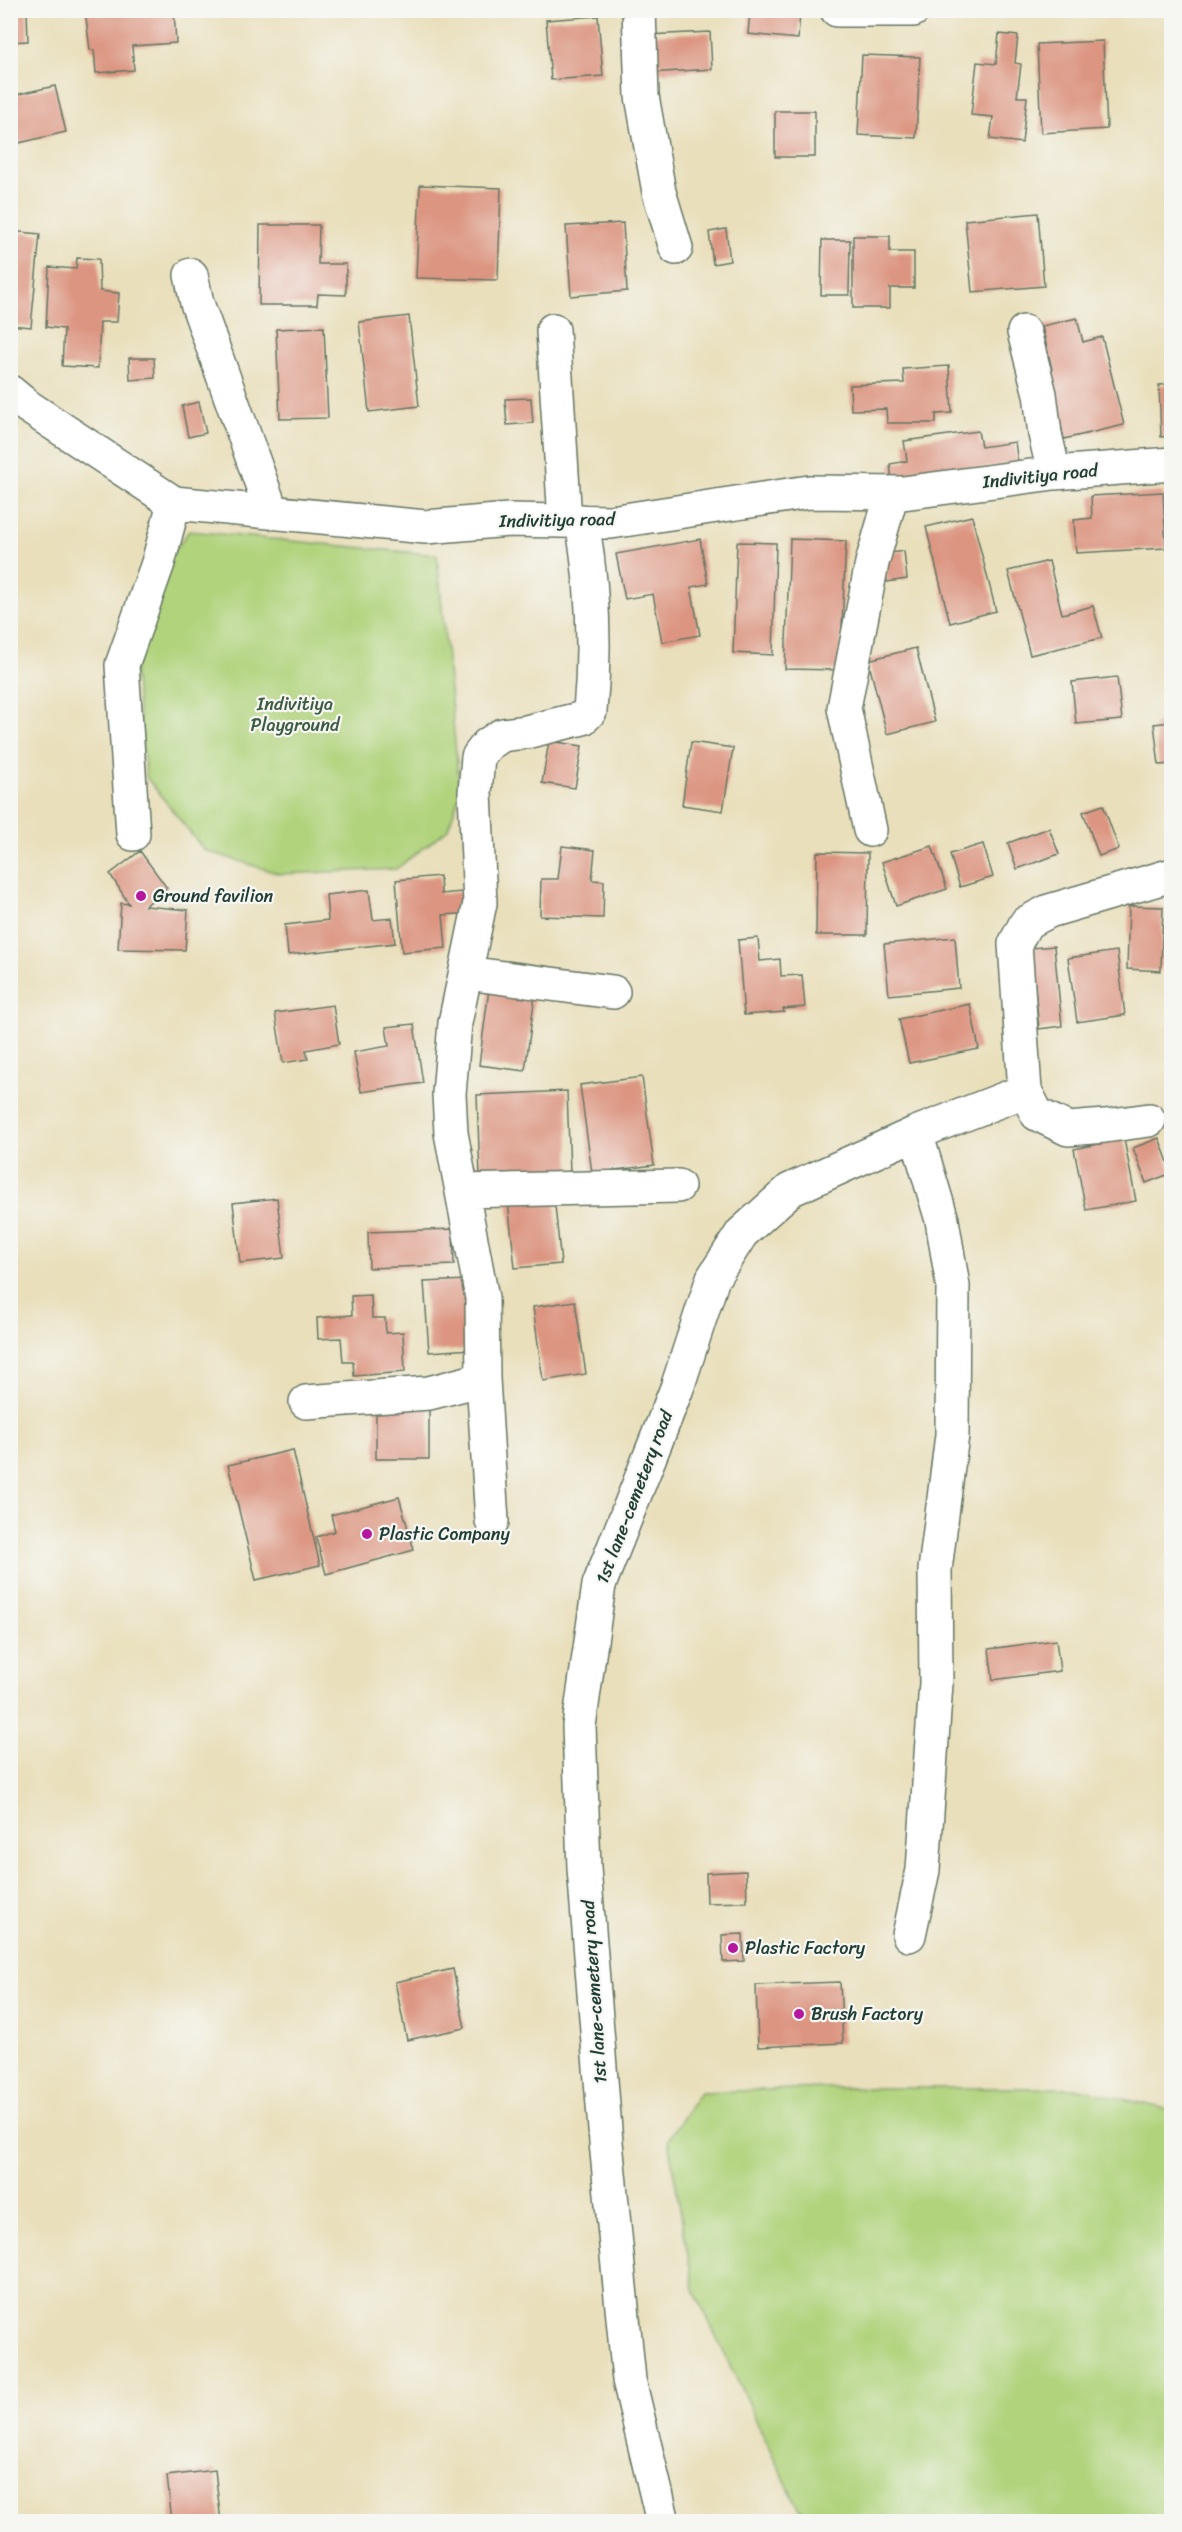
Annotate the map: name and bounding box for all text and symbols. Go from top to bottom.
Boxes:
street label: Indivitiya road [980,454,1101,498]
street label: Indivitiya road [498,503,617,537]
park label: Indivitiya Playground [251,688,341,741]
place label: Ground favilion [153,880,274,912]
marker: Ground favilion [134,889,148,903]
street label: 1st lane-cemetery road [586,1404,682,1589]
place label: Plastic Company [379,1518,510,1550]
marker: Plastic Company [360,1527,374,1541]
street label: 1st lane-cemetery road [572,1898,616,2085]
place label: Plastic Factory [745,1932,866,1964]
marker: Plastic Factory [726,1941,740,1955]
place label: Brush Factory [811,1998,924,2030]
marker: Brush Factory [792,2007,806,2021]

